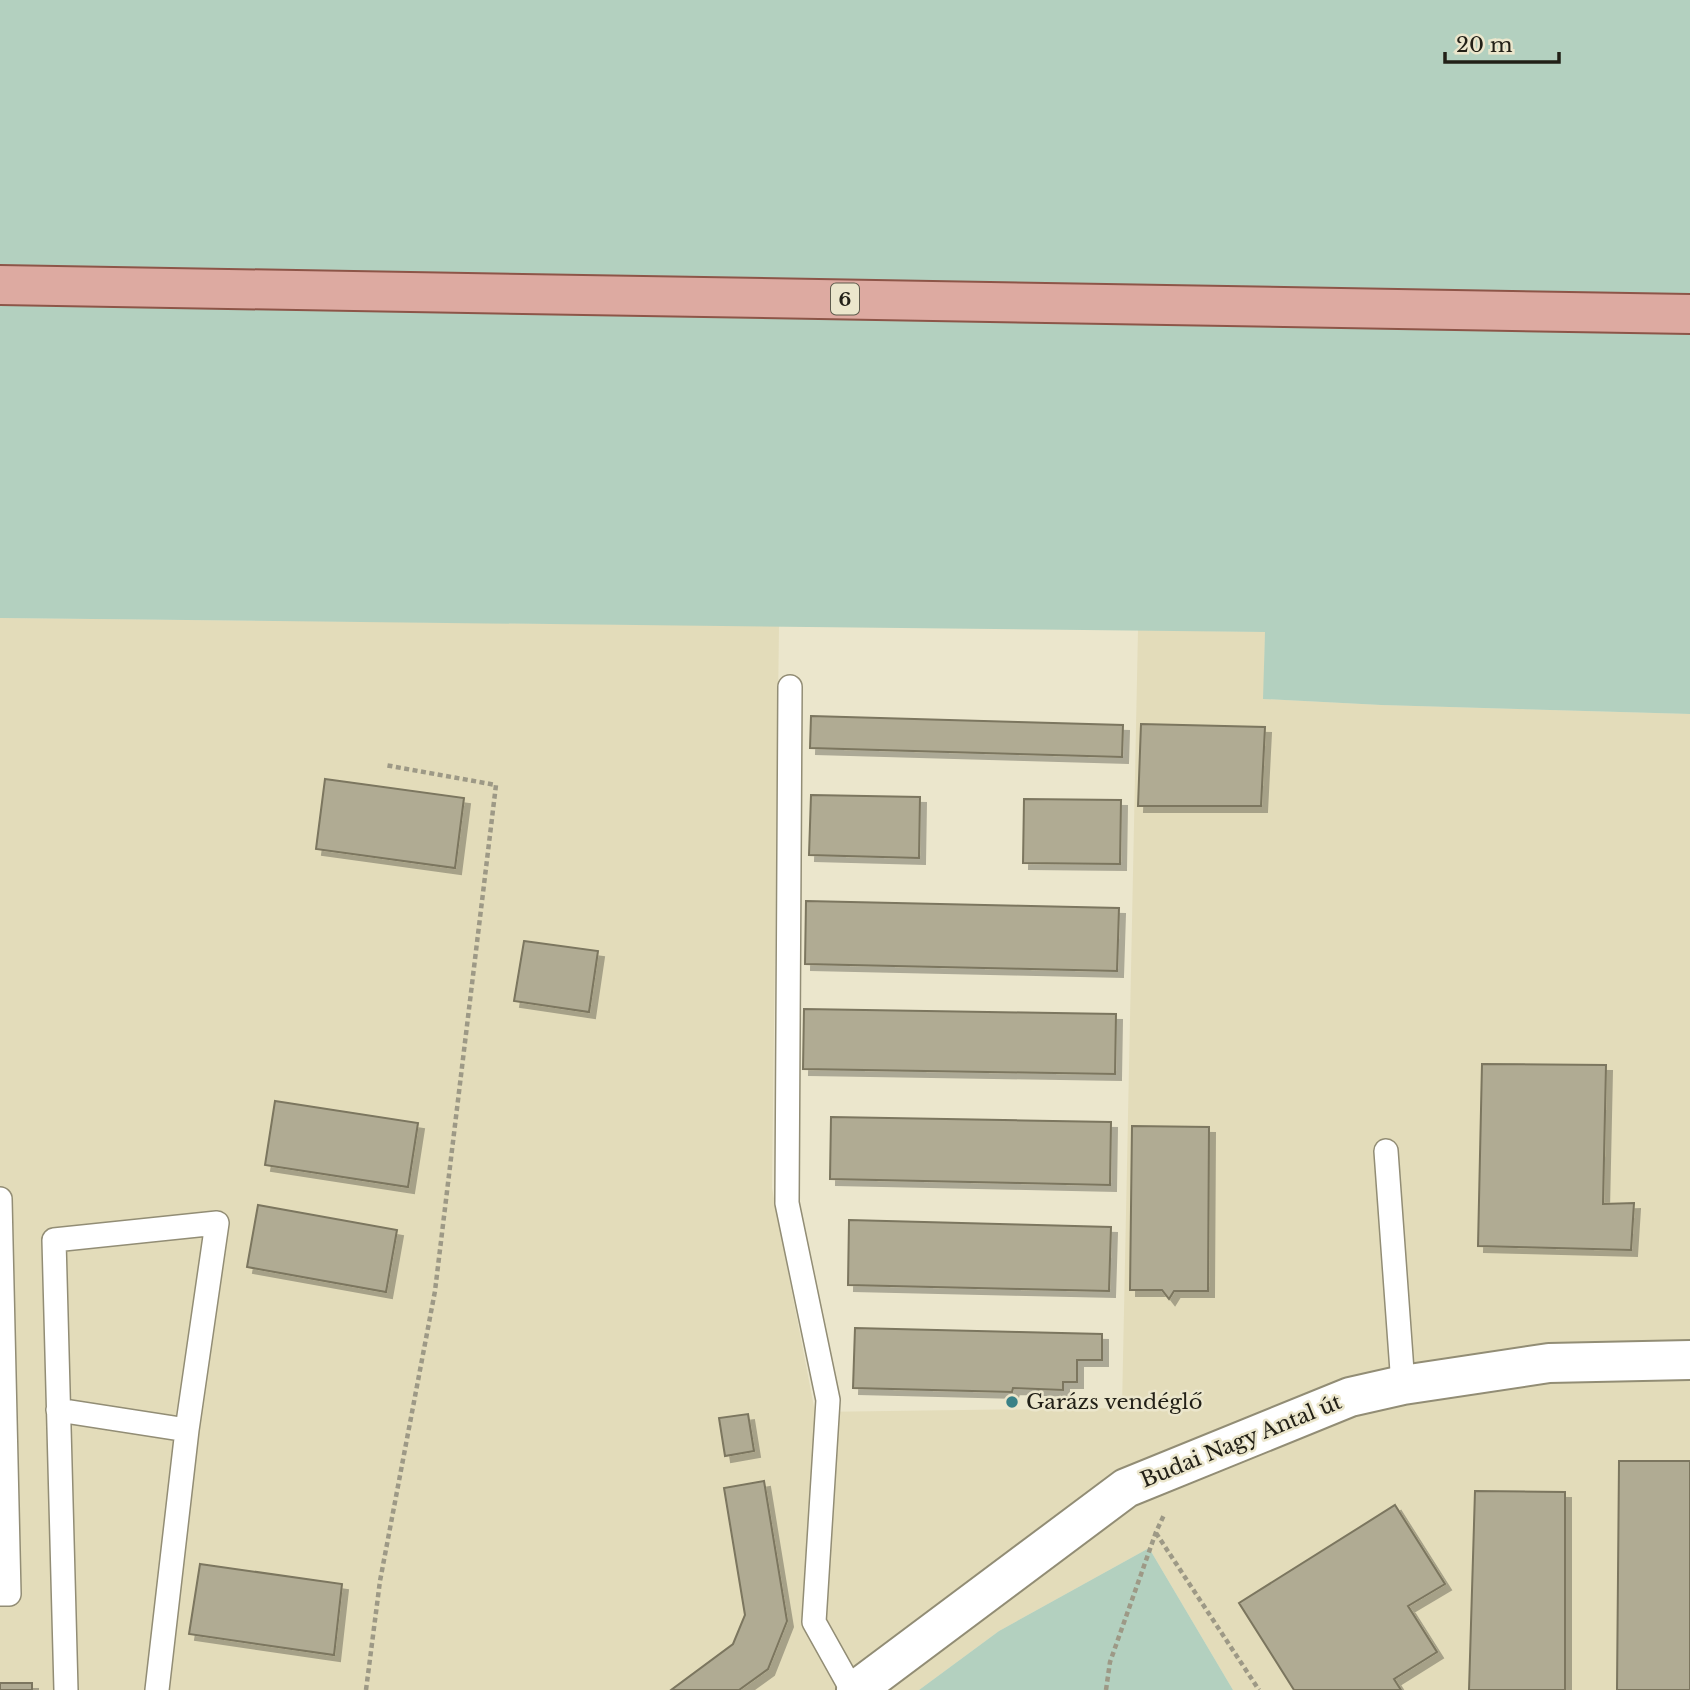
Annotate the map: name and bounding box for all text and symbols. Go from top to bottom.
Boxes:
scale bar [1445,21,1559,65]
text: 20 m [1456,32,1513,58]
road number: 6 [831,284,859,314]
place label: Garázs vendéglő [1026,1389,1202,1415]
street label: Budai Nagy Antal út [1137,1389,1345,1493]
marker: Garázs vendéglő [1004,1394,1020,1410]

